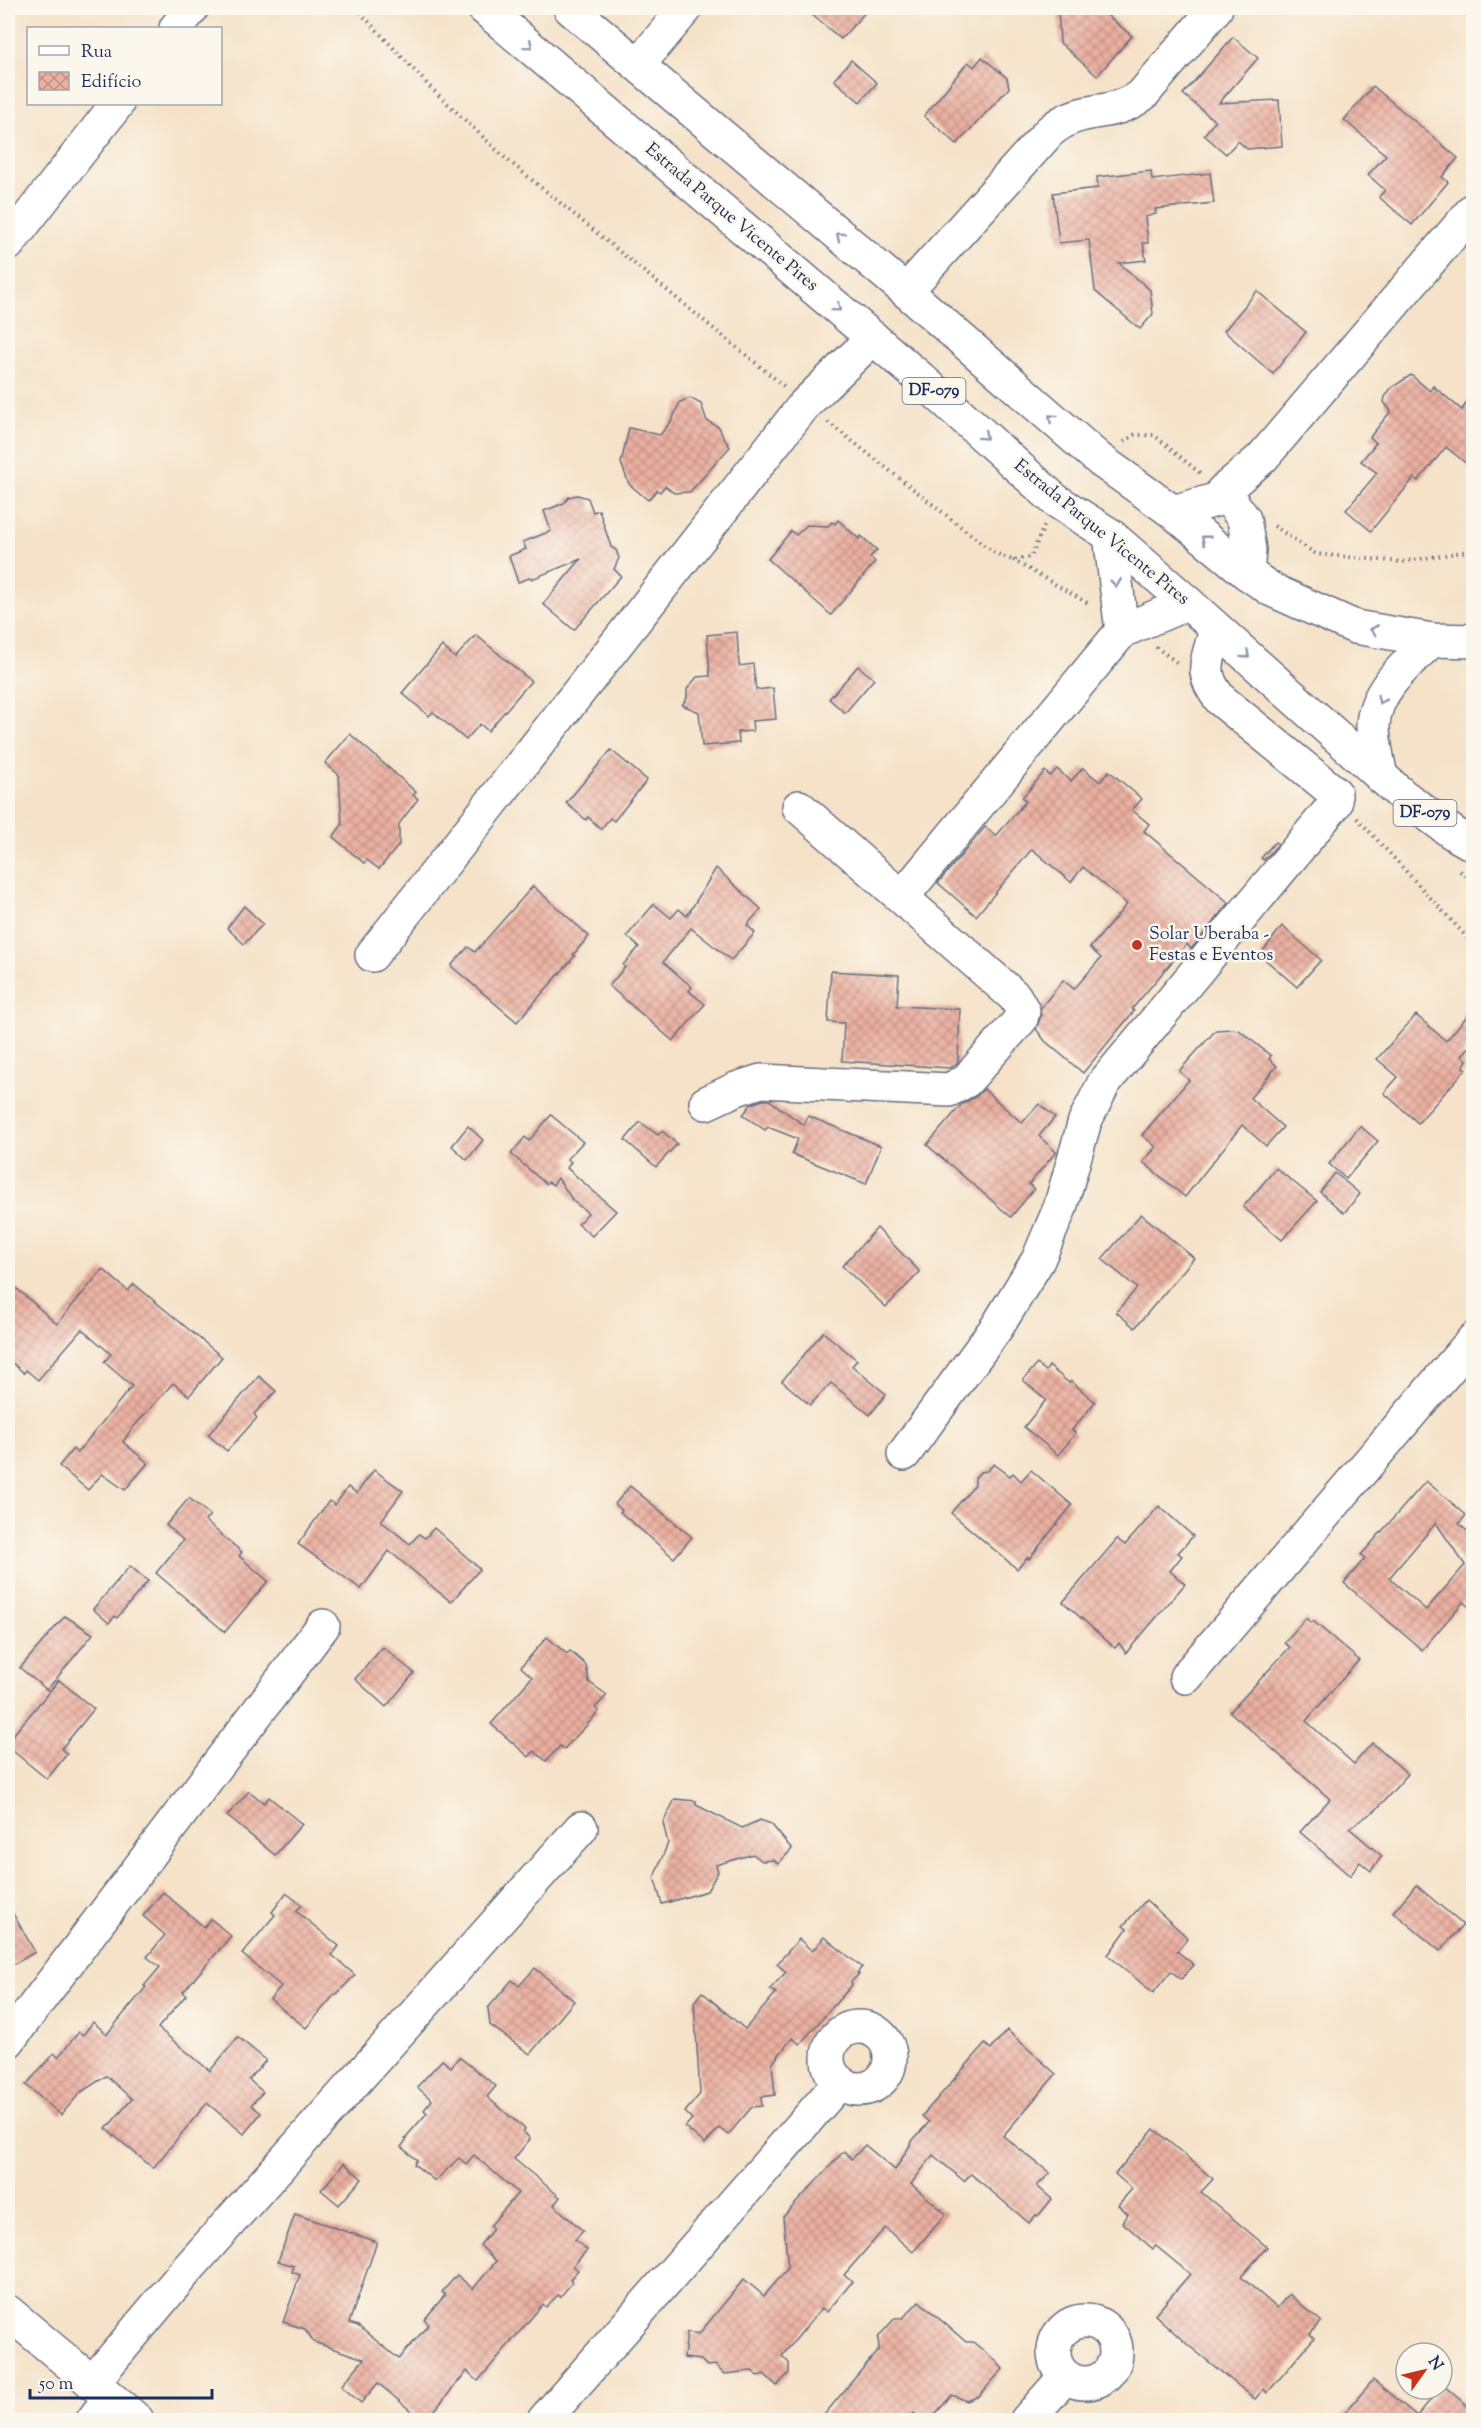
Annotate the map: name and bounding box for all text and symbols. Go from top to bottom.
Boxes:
legend [27,27,222,105]
one-way arrow [522,38,533,49]
text: Rua [81,40,112,66]
text: Edifício [81,70,142,96]
street label: Estrada Parque Vicente Pires [639,138,823,298]
one-way arrow [836,232,847,243]
one-way arrow [830,301,841,312]
road number: DF-079 [902,378,966,404]
one-way arrow [1048,414,1059,425]
one-way arrow [977,429,988,440]
street label: Estrada Parque Vicente Pires [1008,454,1194,612]
one-way arrow [1201,535,1212,546]
one-way arrow [1109,579,1121,588]
one-way arrow [1370,624,1380,637]
one-way arrow [1239,648,1249,659]
one-way arrow [1376,694,1388,705]
road number: DF-079 [1394,800,1456,826]
place label: Solar Uberaba - Festas e Eventos [1149,922,1273,969]
marker: Solar Uberaba - Festas e Eventos [1130,938,1144,952]
north arrow [1394,2341,1454,2401]
text: N [1421,2352,1448,2376]
scale bar [30,2362,212,2400]
text: 50 m [38,2372,74,2398]

